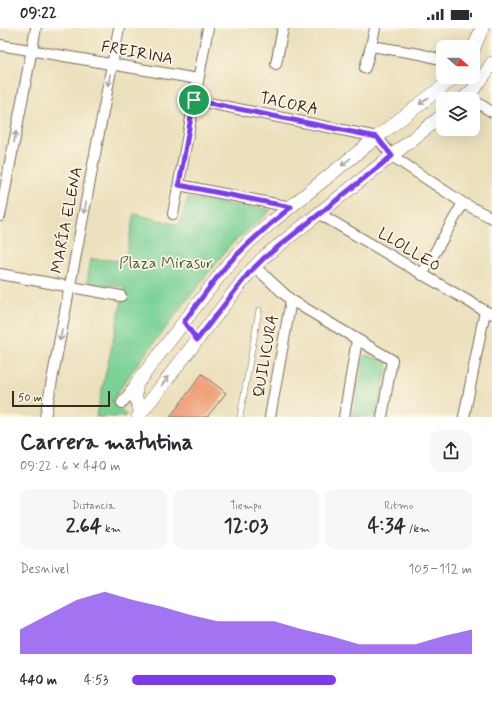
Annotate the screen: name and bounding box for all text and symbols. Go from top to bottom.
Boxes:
text: 09:22 [20,4,57,24]
street label: FREIRINA [99,36,175,70]
north arrow [436,40,480,84]
map controls [436,40,480,136]
one-way arrow [105,73,113,86]
pin [177,83,211,117]
street label: TACORA [258,88,320,120]
icon: arrive [183,89,205,111]
button: layers [436,92,480,136]
one-way arrow [419,97,430,105]
one-way arrow [11,130,19,143]
one-way arrow [341,157,352,166]
street label: MARÍA ELENA [46,165,88,275]
one-way arrow [81,201,89,214]
street label: LLOLLEO [374,223,444,277]
park label: Plaza Mirasur [119,253,213,274]
street label: QUILICURA [248,313,284,399]
one-way arrow [56,329,64,342]
one-way arrow [161,375,169,386]
scale bar [12,389,110,408]
text: 50 m [18,391,43,405]
text: Carrera matutina [20,429,193,457]
button: share [430,430,472,472]
text: 09:22 · 6 × 440 m [20,458,120,475]
text: Distancia [72,499,115,513]
text: Tiempo [230,499,262,513]
text: Ritmo [384,499,413,513]
text: 2.64 [66,513,102,540]
text: 12:03 [224,513,268,540]
text: 4:34 [368,513,406,540]
text: km [102,522,121,536]
text: /km [406,522,430,536]
text: Desnivel [20,561,69,578]
text: 105–112 m [409,561,472,578]
text: 440 m [20,672,57,689]
text: 4:53 [84,672,108,689]

